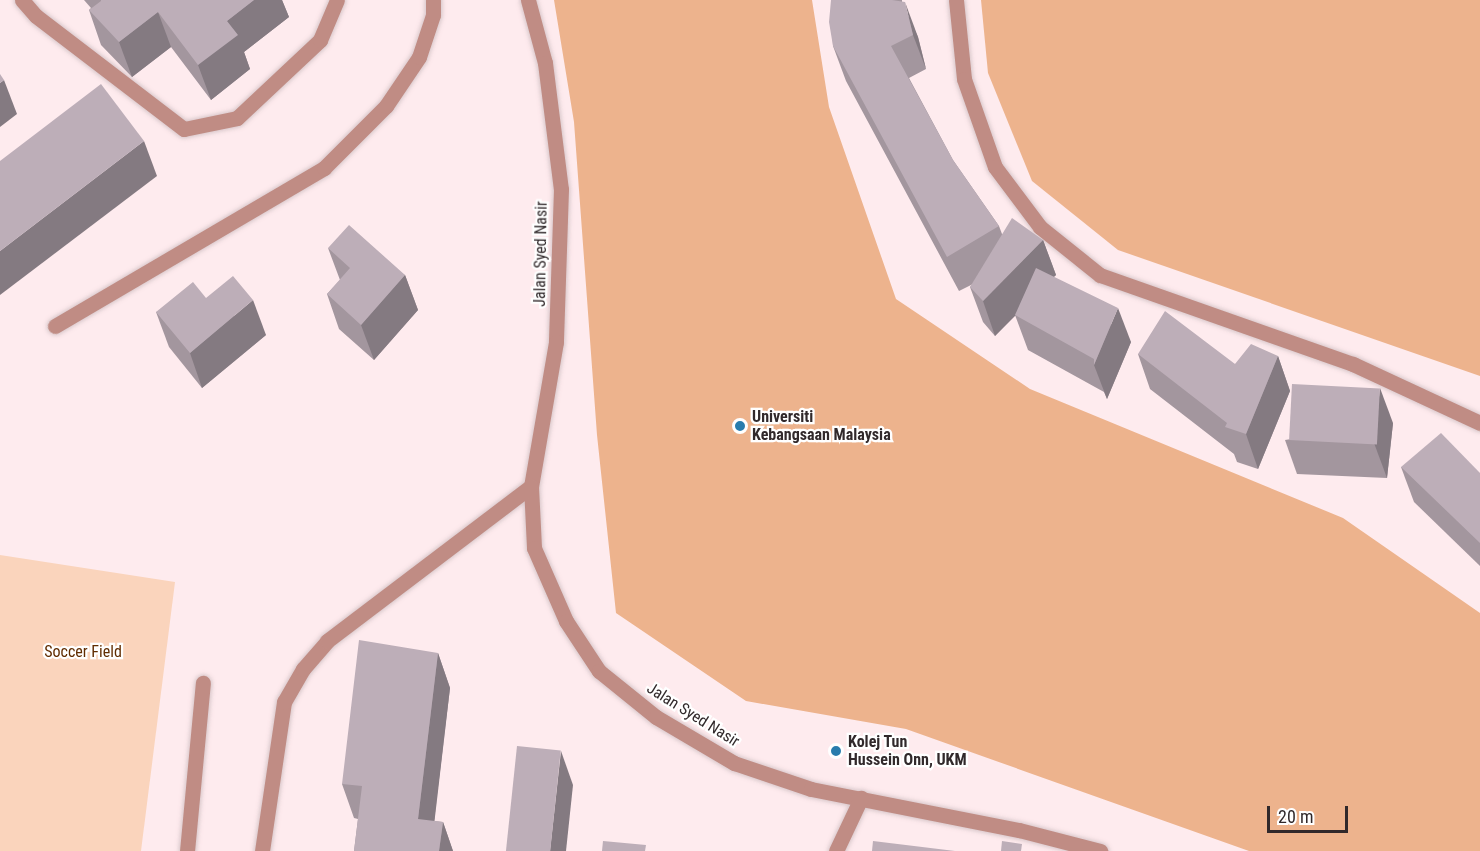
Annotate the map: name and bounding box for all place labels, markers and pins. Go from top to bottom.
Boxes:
place label: Universiti Kebangsaan Malaysia [752,407,891,445]
marker: Universiti Kebangsaan Malaysia [733,419,747,433]
place label: Kolej Tun Hussein Onn, UKM [848,732,967,770]
marker: Kolej Tun Hussein Onn, UKM [829,744,843,758]

